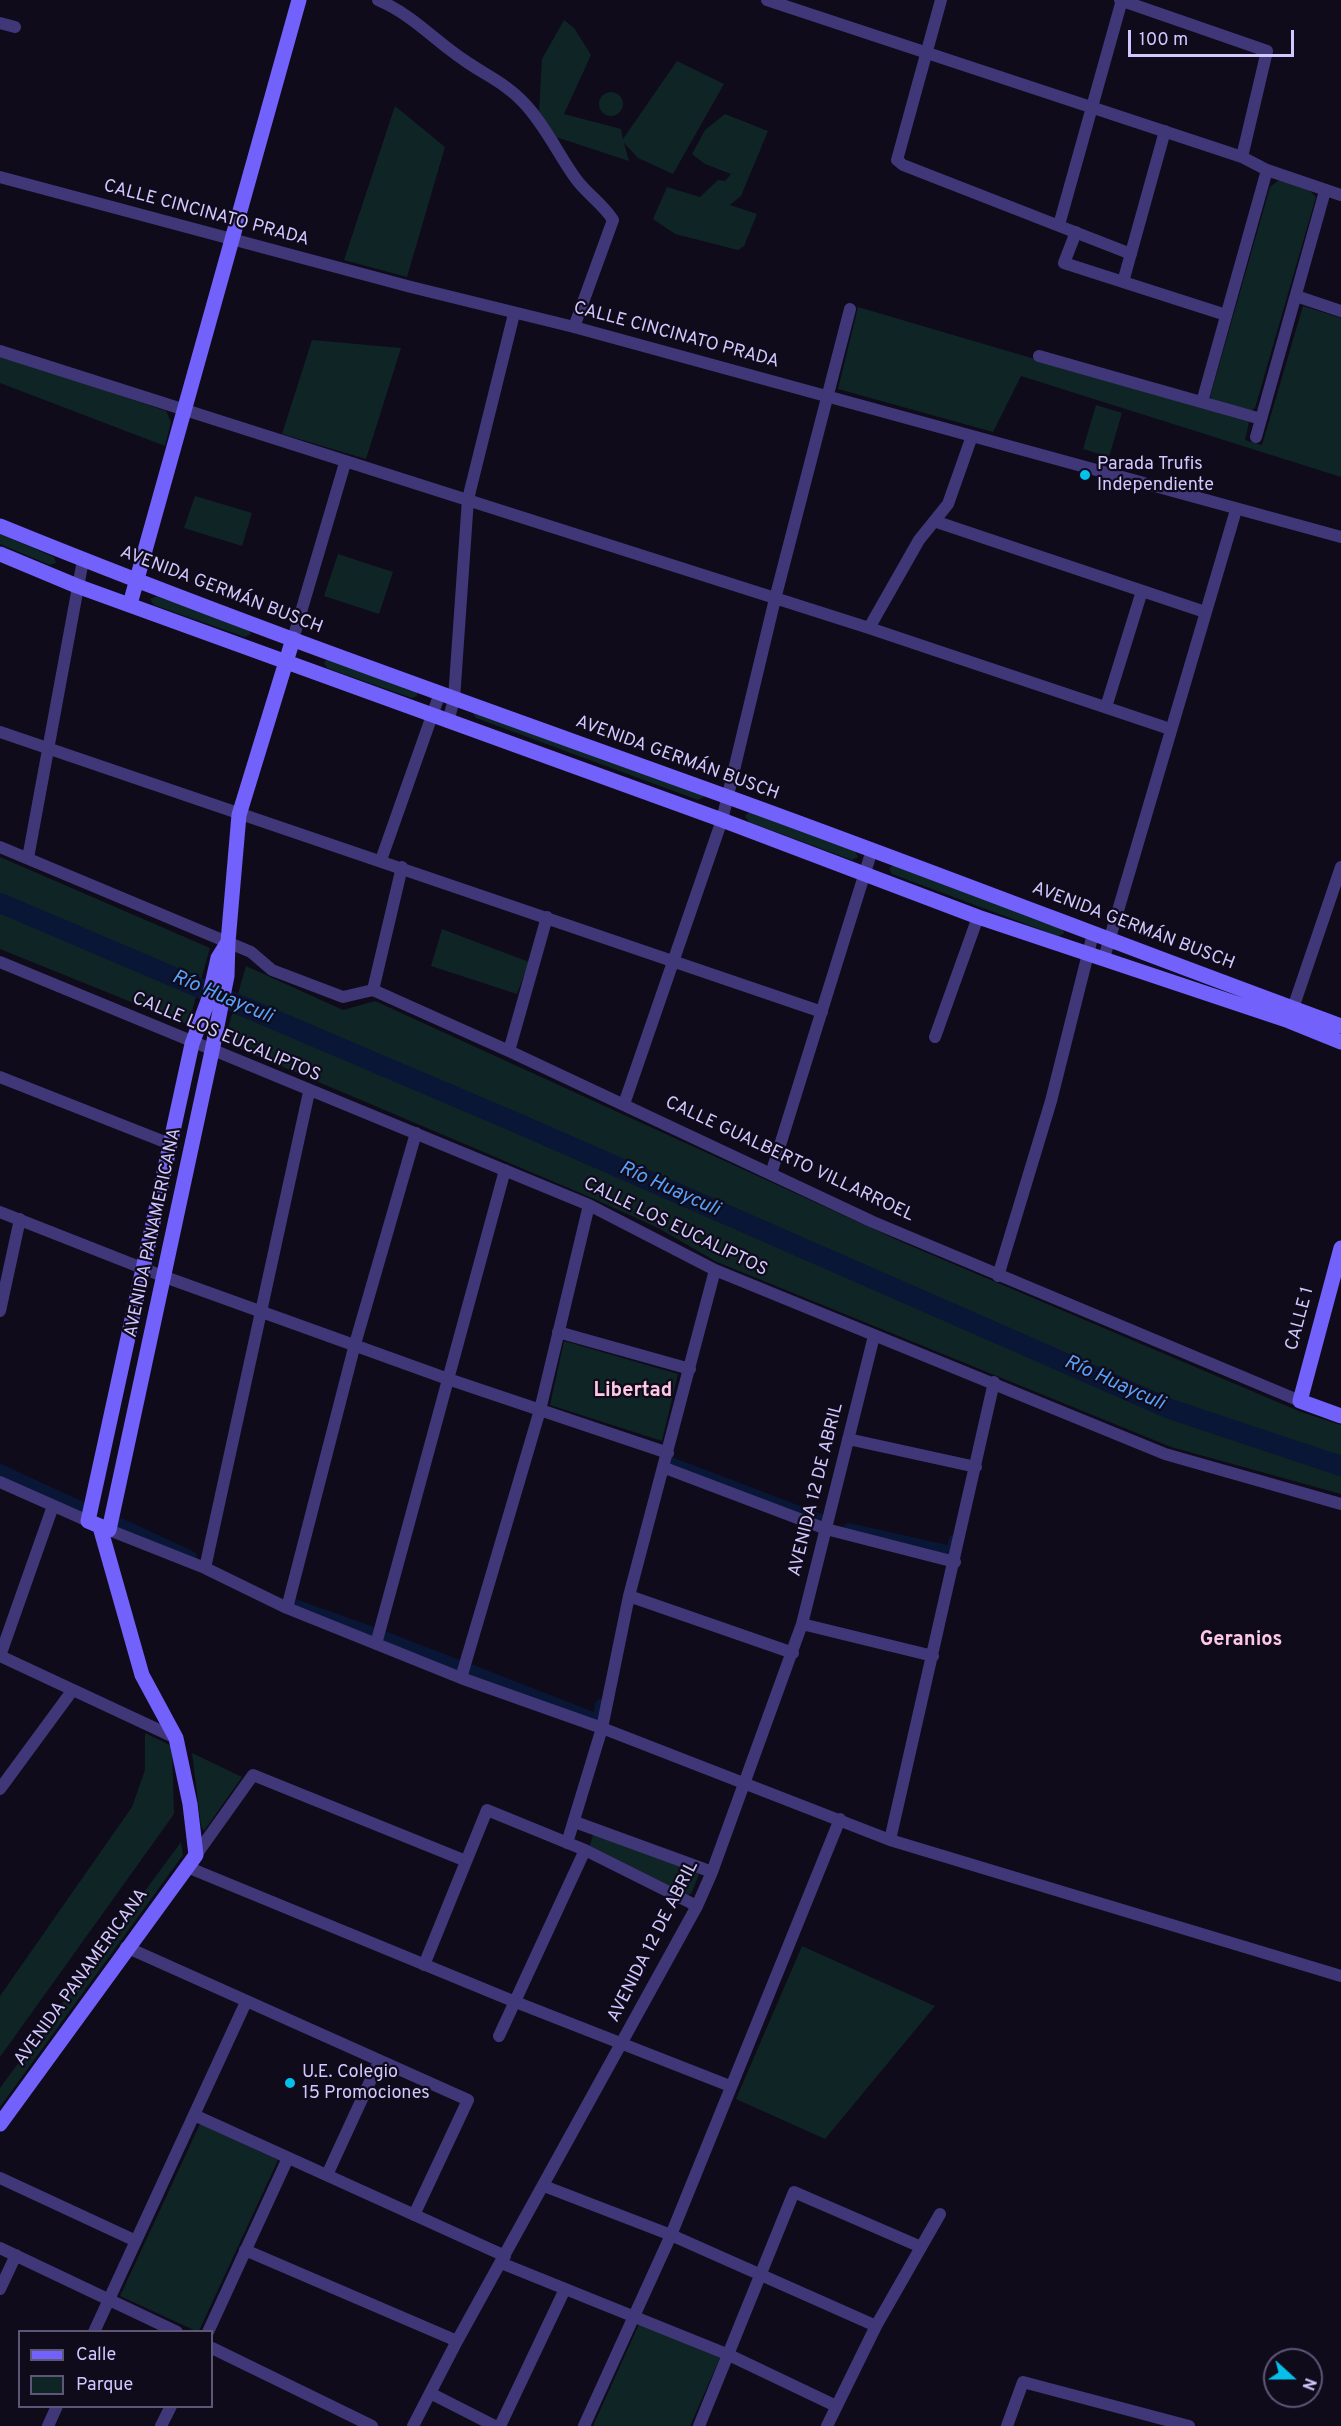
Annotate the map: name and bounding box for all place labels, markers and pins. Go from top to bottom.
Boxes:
place label: Parada Trufis Independiente [1097,454,1214,496]
marker: Parada Trufis Independiente [1078,468,1092,482]
place label: U.E. Colegio 15 Promociones [302,2062,430,2104]
marker: U.E. Colegio 15 Promociones [283,2076,297,2090]

